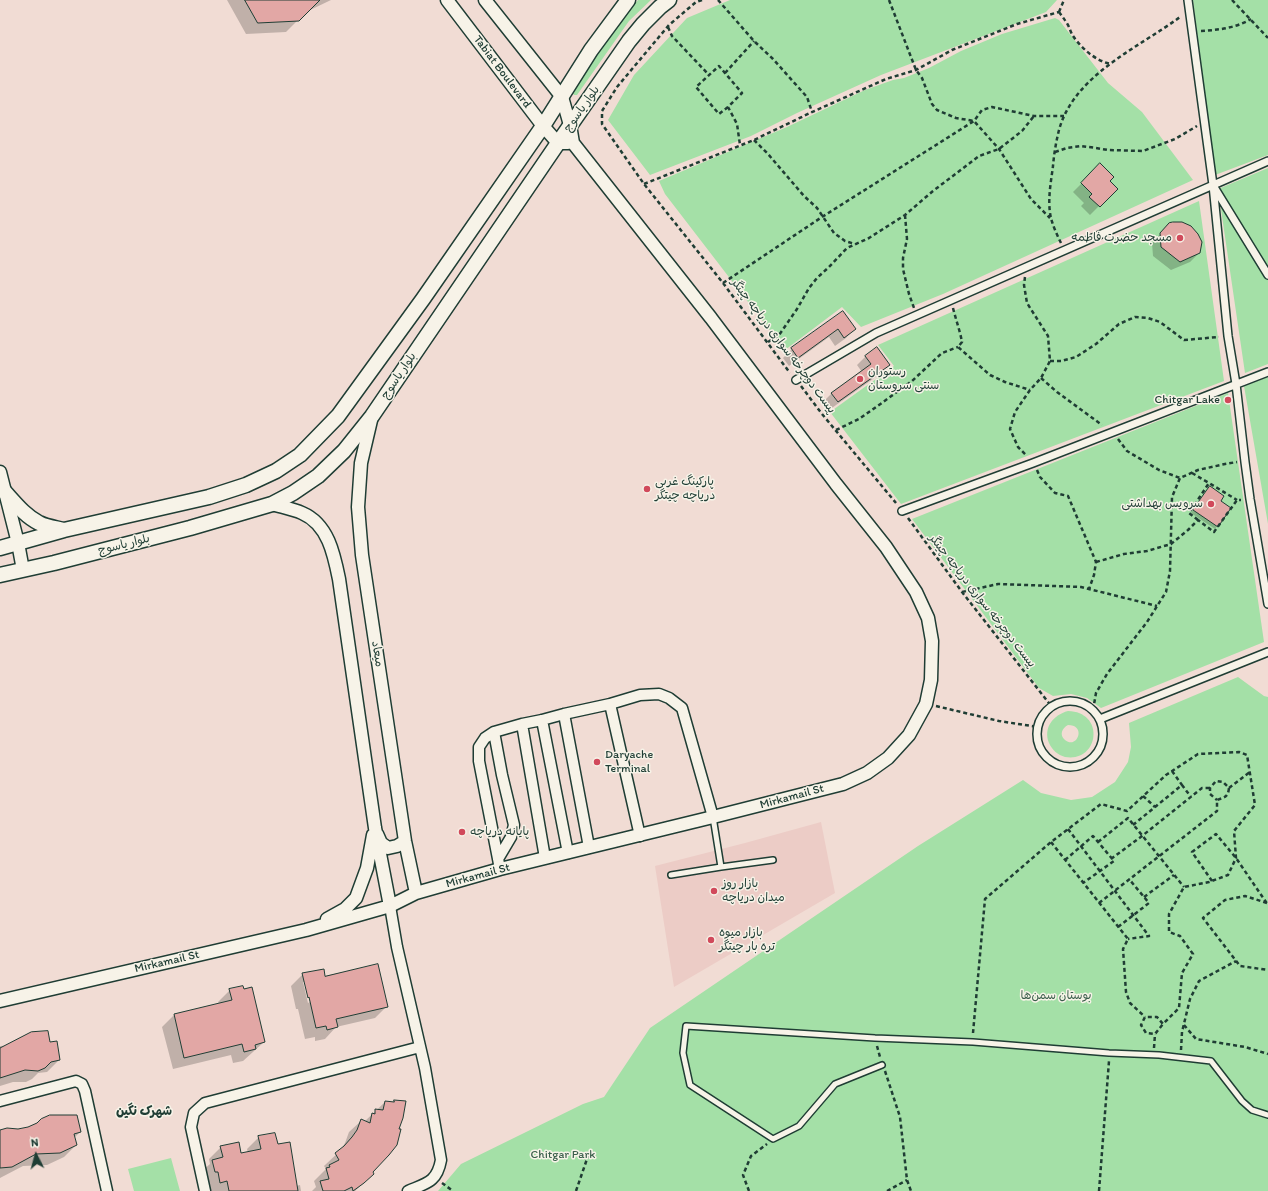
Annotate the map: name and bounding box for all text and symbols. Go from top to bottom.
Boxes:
street label: Tabiat Boulevard [470,33,534,111]
street label: بلوار یاسوج [561,83,603,135]
place label: مسجد حضرت فاطمه [1072,231,1172,245]
marker: مسجد حضرت فاطمه [1175,233,1185,243]
street label: پیست دوچرخه سواری دریاچه چیتگر [727,276,839,416]
street label: بلوار یاسوج [378,350,420,402]
place label: رستوران سنتی سروستان [868,365,939,393]
marker: رستوران سنتی سروستان [855,374,865,384]
place label: Chitgar Lake [1155,393,1220,407]
marker: Chitgar Lake [1223,395,1233,405]
place label: پارکینگ غربی دریاچه چیتگر [655,475,715,503]
marker: پارکینگ غربی دریاچه چیتگر [642,484,652,494]
place label: سرویس بهداشتی [1121,497,1203,511]
marker: سرویس بهداشتی [1206,499,1216,509]
street label: پیست دوچرخه سواری دریاچه چیتگر [925,531,1039,671]
street label: بلوار یاسوج [97,532,151,558]
street label: میعاد [368,640,386,668]
place label: Daryache Terminal [605,748,653,776]
marker: Daryache Terminal [592,757,602,767]
street label: Mirkamail St [758,781,826,813]
place label: پایانه دریاچه [470,825,529,839]
marker: پایانه دریاچه [457,827,467,837]
street label: Mirkamail St [444,860,512,892]
place label: بازار روز میدان دریاچه [722,877,785,905]
marker: بازار روز میدان دریاچه [709,886,719,896]
place label: بازار میوه تره بار چیتگر [719,926,775,954]
marker: بازار میوه تره بار چیتگر [706,935,716,945]
street label: Mirkamail St [133,948,201,976]
park label: بوستان سمن‌ها [1020,989,1092,1003]
district label: شهرک نگین [116,1104,172,1120]
north arrow [16,1135,56,1175]
text: N [30,1136,39,1149]
park label: Chitgar Park [531,1148,595,1162]

